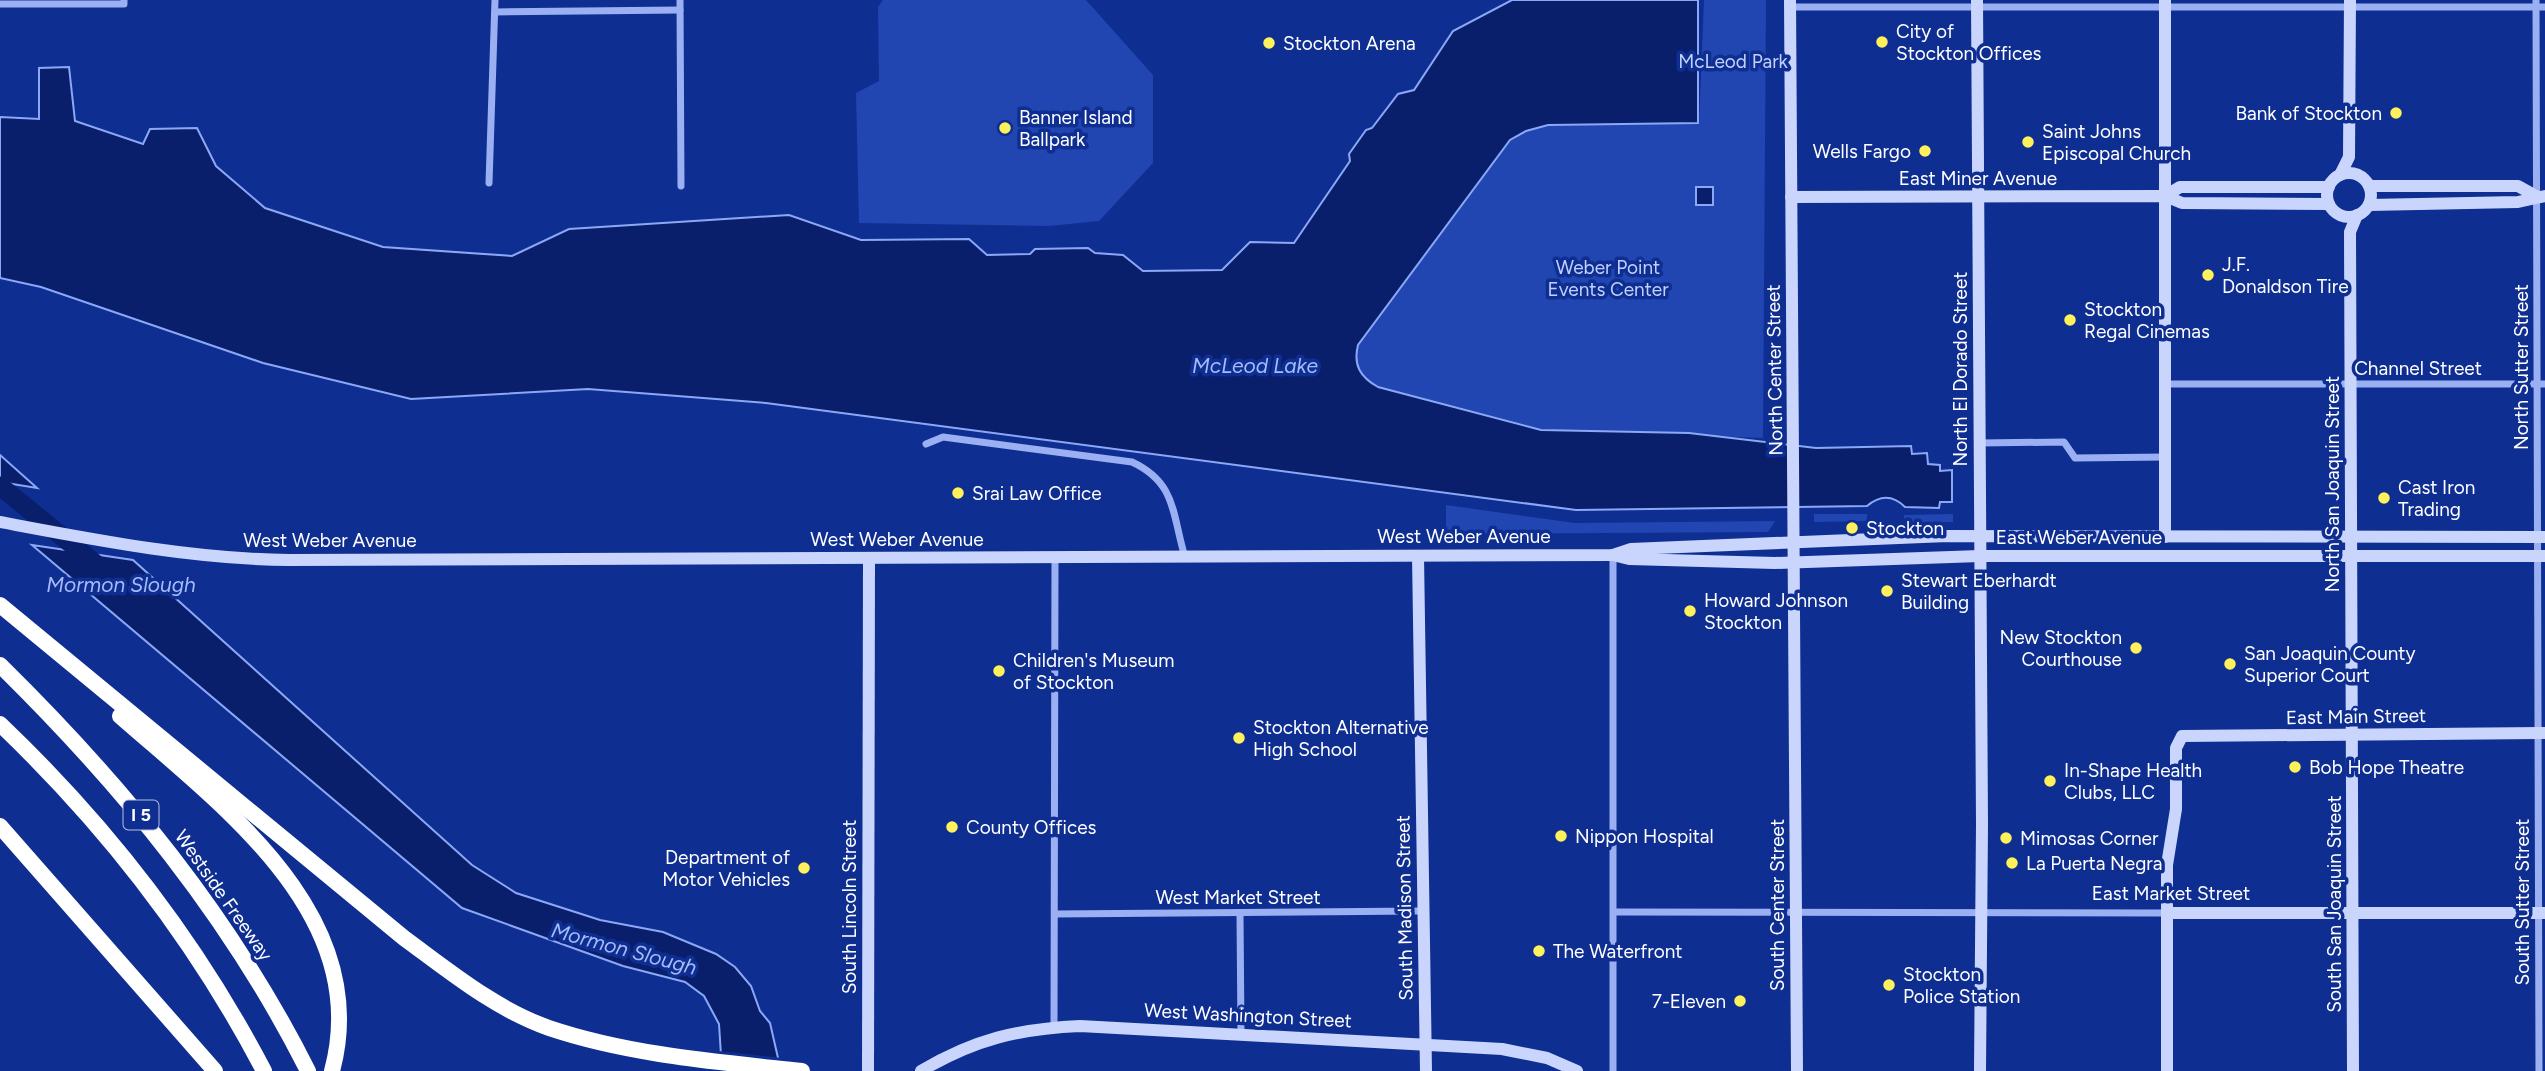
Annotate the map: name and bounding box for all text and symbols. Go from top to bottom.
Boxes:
place label: City of Stockton Offices [1896,20,2042,65]
place label: Stockton Arena [1283,32,1416,55]
marker: City of Stockton Offices [1874,34,1890,50]
marker: Stockton Arena [1261,35,1277,51]
park label: McLeod Park [1678,50,1789,73]
place label: Bank of Stockton [2235,102,2382,125]
marker: Bank of Stockton [2388,105,2404,121]
place label: Banner Island Ballpark [1019,106,1133,151]
marker: Banner Island Ballpark [997,120,1013,136]
place label: Saint Johns Episcopal Church [2042,120,2191,165]
marker: Saint Johns Episcopal Church [2020,134,2036,150]
place label: Wells Fargo [1813,140,1911,163]
marker: Wells Fargo [1917,143,1933,159]
street label: East Miner Avenue [1899,167,2057,190]
place label: J.F. Donaldson Tire [2222,253,2349,298]
park label: Weber Point Events Center [1547,256,1669,301]
marker: J.F. Donaldson Tire [2200,267,2216,283]
street label: North El Dorado Street [1949,272,1972,467]
street label: North Center Street [1762,284,1787,456]
street label: North Sutter Street [2510,284,2533,450]
place label: Stockton Regal Cinemas [2084,298,2210,343]
marker: Stockton Regal Cinemas [2062,312,2078,328]
water label: McLeod Lake [1192,353,1319,378]
street label: Channel Street [2354,357,2482,380]
street label: North San Joaquin Street [2321,376,2344,592]
place label: Cast Iron Trading [2398,476,2475,521]
place label: Srai Law Office [972,482,1102,505]
marker: Srai Law Office [950,485,966,501]
marker: Cast Iron Trading [2376,490,2392,506]
place label: Stockton [1866,517,1944,540]
marker: Stockton [1844,520,1860,536]
street label: West Weber Avenue [1377,525,1551,548]
street label: East Weber Avenue [1996,526,2162,549]
street label: West Weber Avenue [810,528,984,551]
street label: West Weber Avenue [243,529,417,552]
place label: Stewart Eberhardt Building [1901,569,2057,614]
water label: Mormon Slough [46,572,196,597]
marker: Stewart Eberhardt Building [1879,583,1895,599]
place label: Howard Johnson Stockton [1704,589,1848,634]
marker: Howard Johnson Stockton [1682,603,1698,619]
place label: New Stockton Courthouse [2000,626,2122,671]
marker: New Stockton Courthouse [2128,640,2144,656]
place label: San Joaquin County Superior Court [2244,642,2416,687]
place label: Children's Museum of Stockton [1013,649,1174,694]
marker: San Joaquin County Superior Court [2222,656,2238,672]
marker: Children's Museum of Stockton [991,663,1007,679]
street label: East Main Street [2286,704,2426,729]
place label: Stockton Alternative High School [1253,716,1429,761]
marker: Stockton Alternative High School [1231,730,1247,746]
place label: Bob Hope Theatre [2309,756,2464,779]
place label: In-Shape Health Clubs, LLC [2064,759,2202,804]
marker: Bob Hope Theatre [2287,759,2303,775]
marker: In-Shape Health Clubs, LLC [2042,773,2058,789]
street label: South San Joaquin Street [2323,795,2346,1013]
road number: I 5 [124,800,158,830]
street label: South Madison Street [1391,815,1418,1001]
place label: County Offices [966,816,1097,839]
street label: South Sutter Street [2511,818,2534,986]
marker: County Offices [944,819,960,835]
street label: South Center Street [1766,819,1789,991]
street label: South Lincoln Street [838,820,861,994]
street label: Westside Freeway [170,825,277,965]
place label: Nippon Hospital [1575,825,1714,848]
place label: Mimosas Corner [2020,827,2159,850]
marker: Nippon Hospital [1553,828,1569,844]
marker: Mimosas Corner [1998,830,2014,846]
place label: Department of Motor Vehicles [662,846,790,891]
place label: La Puerta Negra [2026,852,2162,875]
marker: La Puerta Negra [2004,855,2020,871]
marker: Department of Motor Vehicles [796,860,812,876]
street label: East Market Street [2092,882,2250,905]
street label: West Market Street [1155,886,1321,909]
water label: Mormon Slough [549,917,700,980]
place label: The Waterfront [1553,940,1682,963]
marker: The Waterfront [1531,943,1547,959]
place label: Stockton Police Station [1903,963,2020,1008]
marker: Stockton Police Station [1881,977,1897,993]
place label: 7-Eleven [1652,990,1726,1013]
marker: 7-Eleven [1732,993,1748,1009]
street label: West Washington Street [1144,999,1352,1032]

